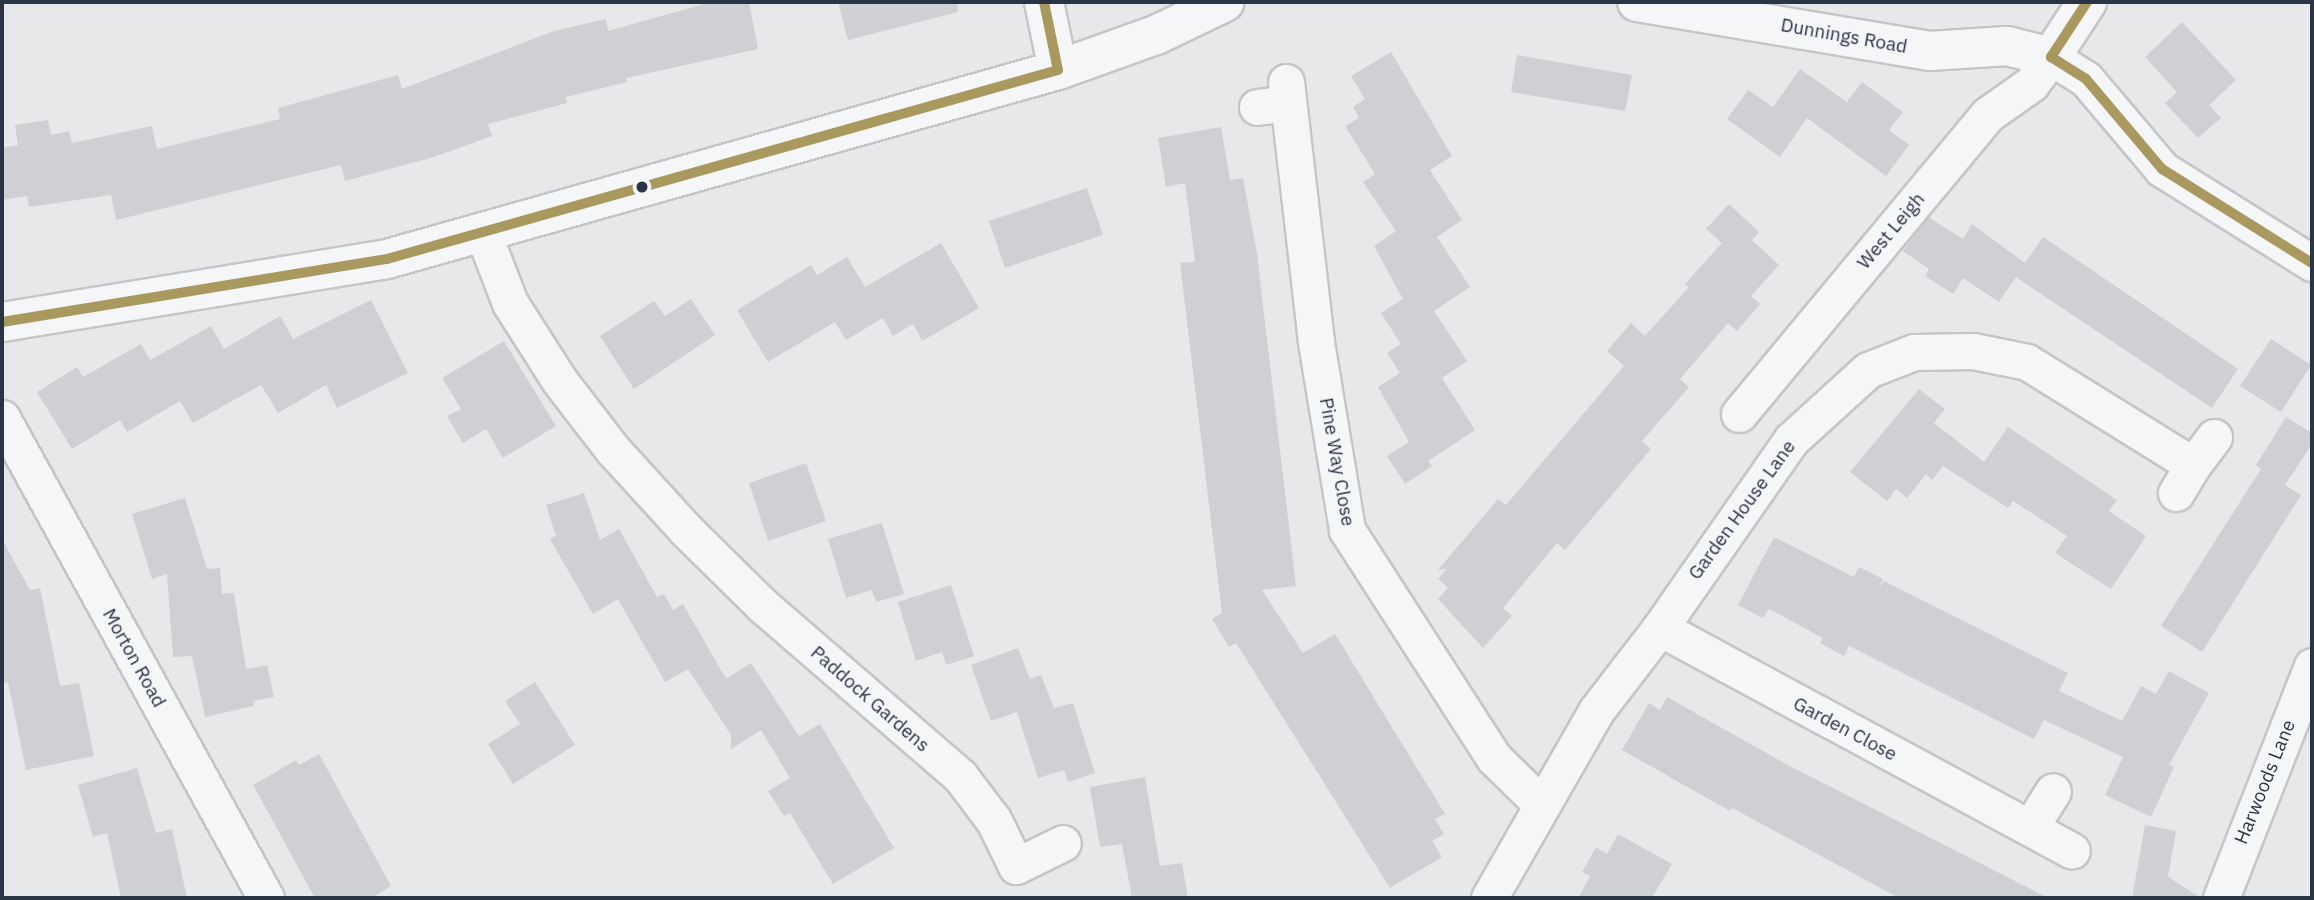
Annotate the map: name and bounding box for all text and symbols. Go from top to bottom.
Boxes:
street label: Dunnings Road [1779,14,1909,58]
unlabelled marker [635,180,649,194]
street label: West Leigh [1852,188,1930,274]
street label: Pine Way Close [1314,396,1360,528]
street label: Garden House Lane [1684,436,1800,584]
street label: Morton Road [98,605,170,711]
street label: Paddock Gardens [806,641,934,757]
street label: Garden Close [1789,692,1901,766]
street label: Harwoods Lane [2230,717,2300,847]

